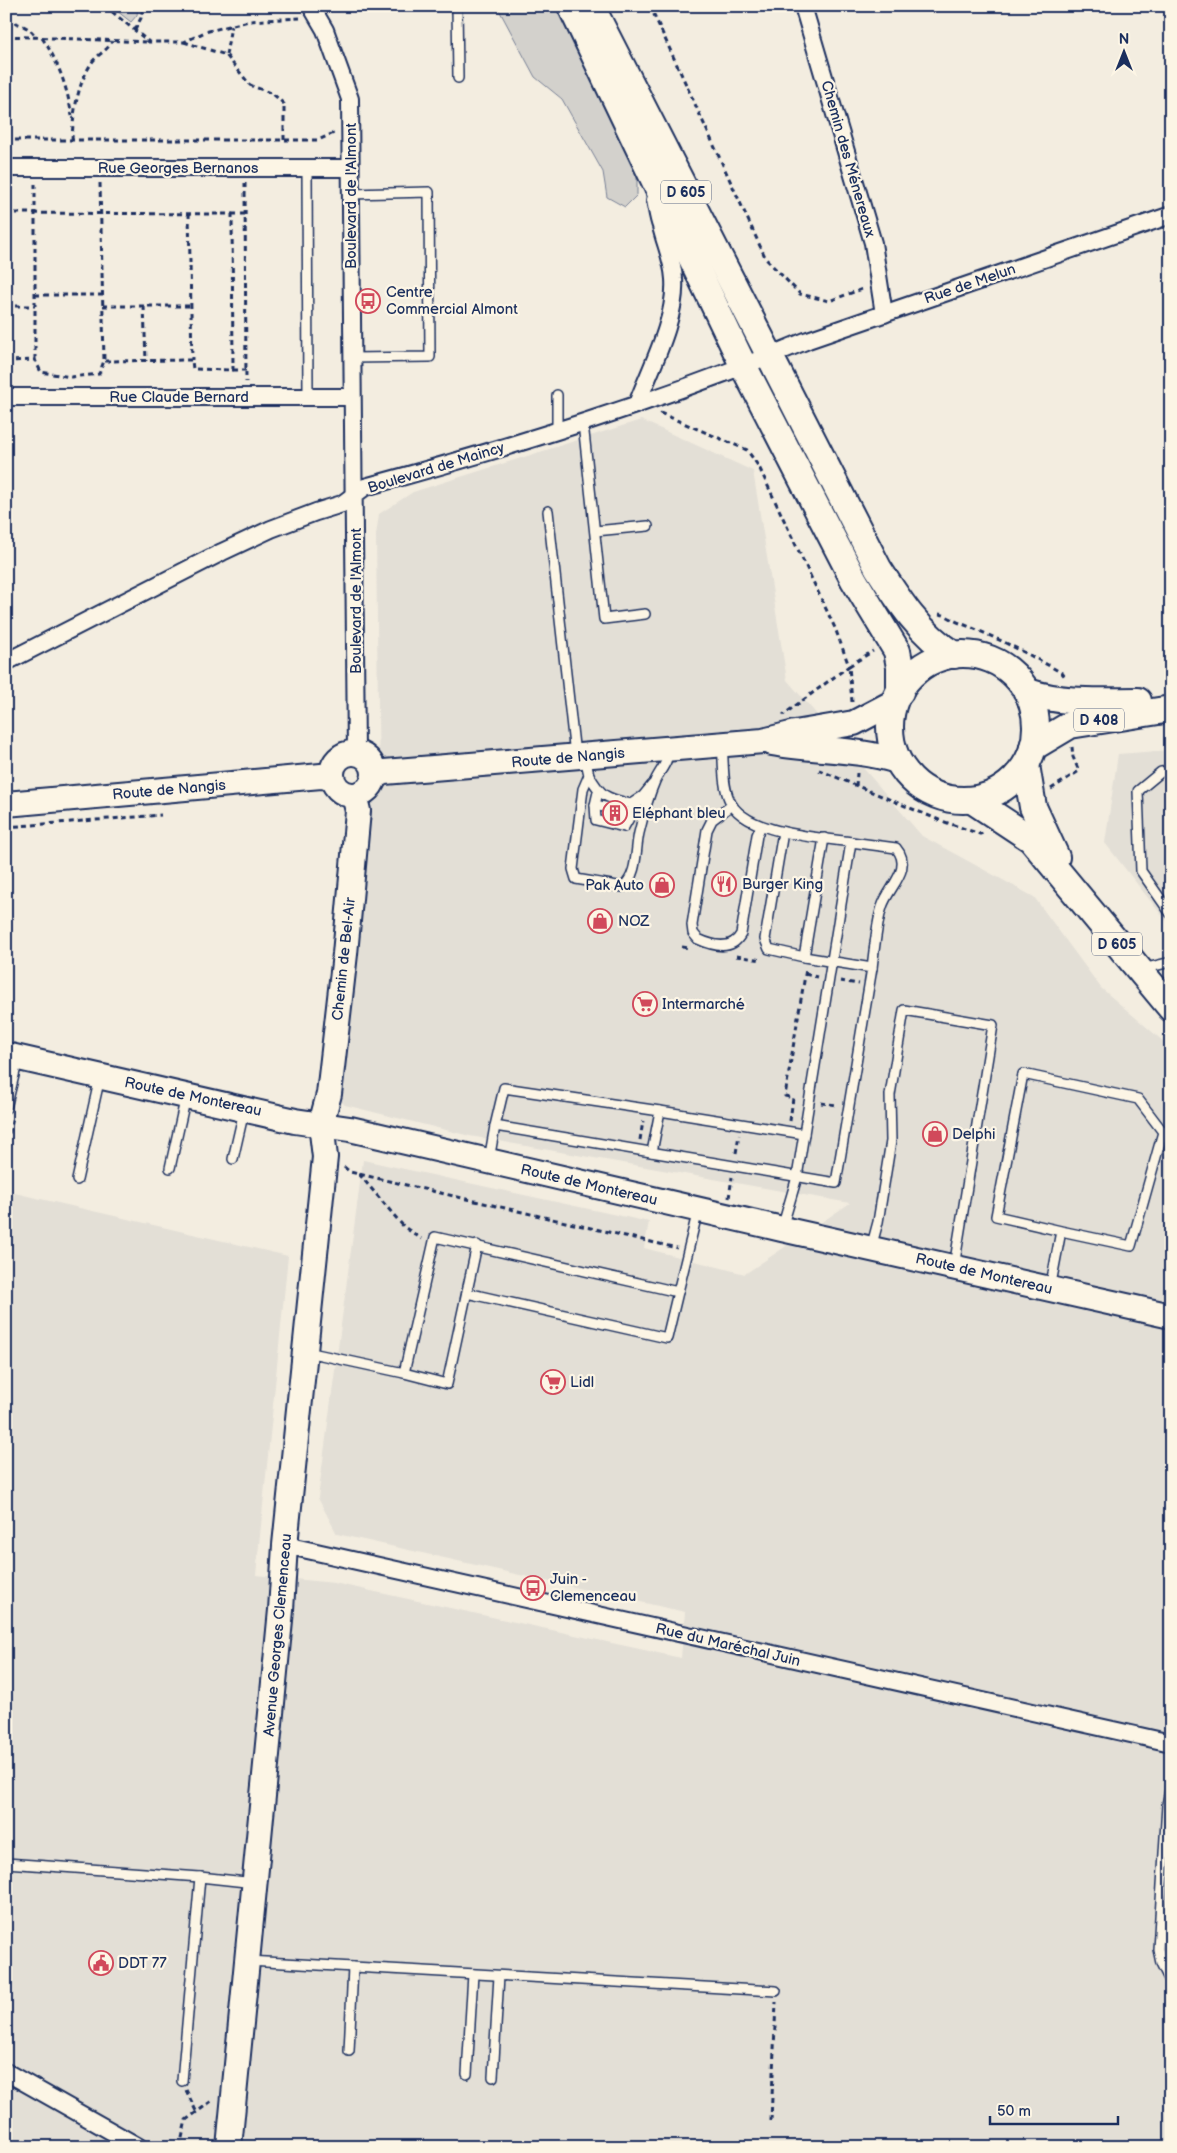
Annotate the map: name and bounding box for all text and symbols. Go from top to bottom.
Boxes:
north arrow [1100,28,1150,78]
text: N [1119,31,1129,48]
street label: Chemin des Ménereaux [816,78,880,240]
street label: Boulevard de l'Almont [342,123,361,269]
street label: Rue Georges Bernanos [98,159,259,178]
road number: D 605 [661,180,711,203]
street label: Rue de Melun [922,259,1018,309]
place label: Centre Commercial Almont [386,283,518,319]
bus stop icon: Centre Commercial Almont [355,288,381,314]
street label: Rue Claude Bernard [109,388,249,407]
street label: Boulevard de Maincy [365,438,507,498]
street label: Boulevard de l'Almont [347,528,366,674]
road number: D 408 [1074,708,1124,732]
street label: Route de Nangis [510,744,626,772]
street label: Route de Nangis [111,776,227,804]
building icon: Eléphant bleu [602,800,628,826]
place label: Eléphant bleu [632,804,726,823]
restaurant icon: Burger King [711,871,737,897]
shop icon: Pak Auto [649,872,675,898]
place label: Burger King [742,875,823,894]
place label: Pak Auto [585,876,644,895]
street label: Chemin de Bel-Air [328,896,360,1022]
shop icon: NOZ [587,908,613,934]
place label: NOZ [618,912,650,931]
road number: D 605 [1092,932,1142,956]
supermarket icon: Intermarché [632,991,658,1017]
place label: Intermarché [662,995,745,1014]
street label: Route de Montereau [123,1073,263,1121]
shop icon: Delphi [922,1121,948,1147]
place label: Delphi [952,1125,995,1144]
street label: Route de Montereau [519,1160,659,1210]
street label: Route de Montereau [914,1249,1054,1299]
supermarket icon: Lidl [540,1369,566,1395]
place label: Lidl [570,1373,594,1392]
street label: Avenue Georges Clemenceau [260,1533,296,1737]
place label: Juin - Clemenceau [550,1570,636,1606]
bus stop icon: Juin - Clemenceau [520,1575,546,1601]
street label: Rue du Maréchal Juin [654,1619,802,1671]
public building icon: DDT 77 [88,1950,114,1976]
place label: DDT 77 [118,1954,167,1973]
scale bar [990,2093,1117,2125]
text: 50 m [997,2102,1031,2121]

